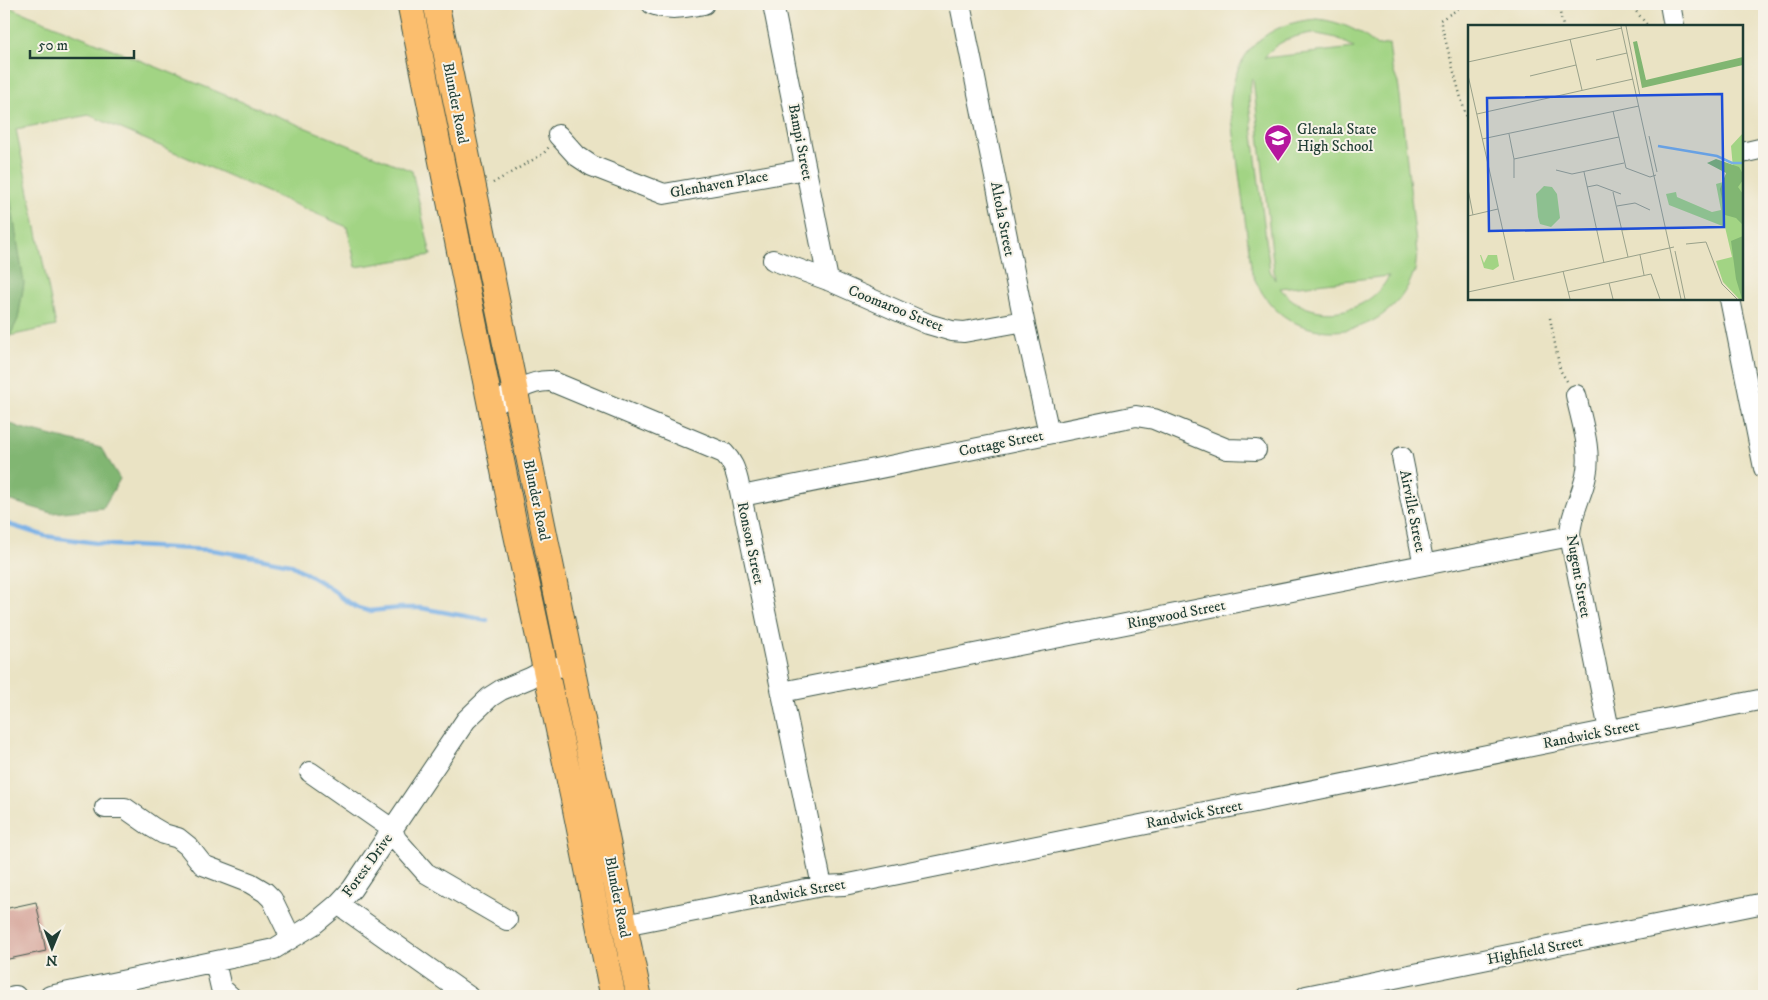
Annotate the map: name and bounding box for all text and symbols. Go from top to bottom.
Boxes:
inset map [1468,25,1743,300]
scale bar [30,28,134,60]
text: 50 m [38,36,68,55]
street label: Blunder Road [438,61,473,146]
street label: Bampi Street [784,102,817,182]
place label: Glenala State High School [1297,120,1377,156]
school or university icon: Glenala State High School [1263,123,1293,162]
street label: Glenhaven Place [669,167,770,202]
street label: Altola Street [986,180,1019,258]
street label: Coomaroo Street [845,281,946,336]
street label: Cottage Street [957,426,1045,461]
street label: Blunder Road [519,458,554,543]
street label: Airville Street [1395,468,1430,554]
street label: Ronson Street [732,500,769,586]
street label: Nugent Street [1562,533,1595,619]
street label: Ringwood Street [1125,596,1227,633]
street label: Randwick Street [1541,716,1641,753]
street label: Randwick Street [1144,796,1244,833]
street label: Forest Drive [338,830,397,901]
street label: Blunder Road [600,855,635,940]
street label: Randwick Street [747,875,847,910]
north arrow [28,922,78,972]
street label: Highfield Street [1486,932,1585,969]
text: N [45,951,58,969]

